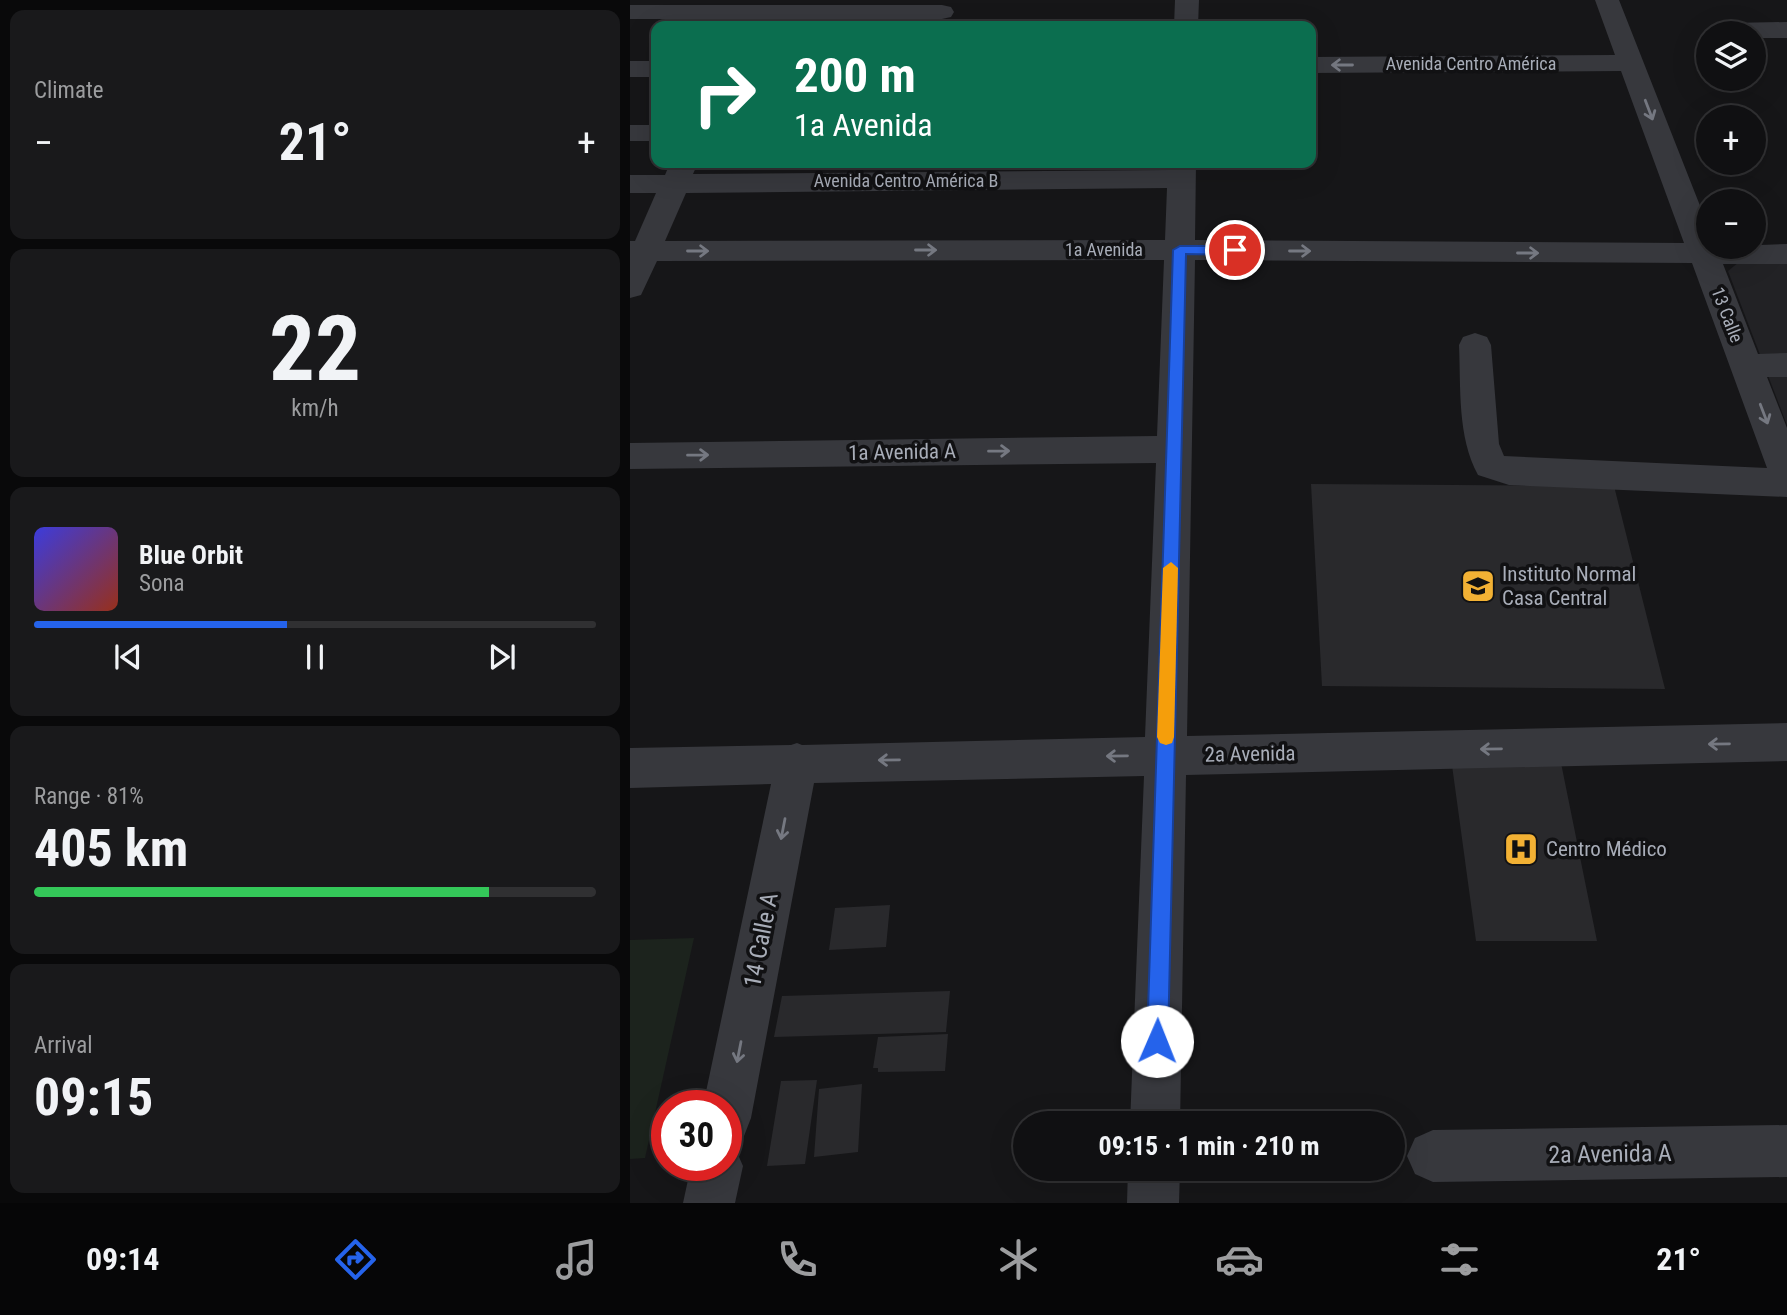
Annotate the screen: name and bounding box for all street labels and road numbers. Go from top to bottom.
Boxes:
street label: Avenida Centro América [1386,53,1556,74]
street label: Avenida Centro América B [814,170,998,191]
street label: 1a Avenida [1065,239,1143,260]
street label: 13 Calle [1707,284,1748,345]
street label: 1a Avenida A [848,439,956,465]
street label: 2a Avenida [1204,741,1296,767]
street label: 14 Calle A [738,890,784,990]
street label: 2a Avenida A [1548,1139,1672,1169]

